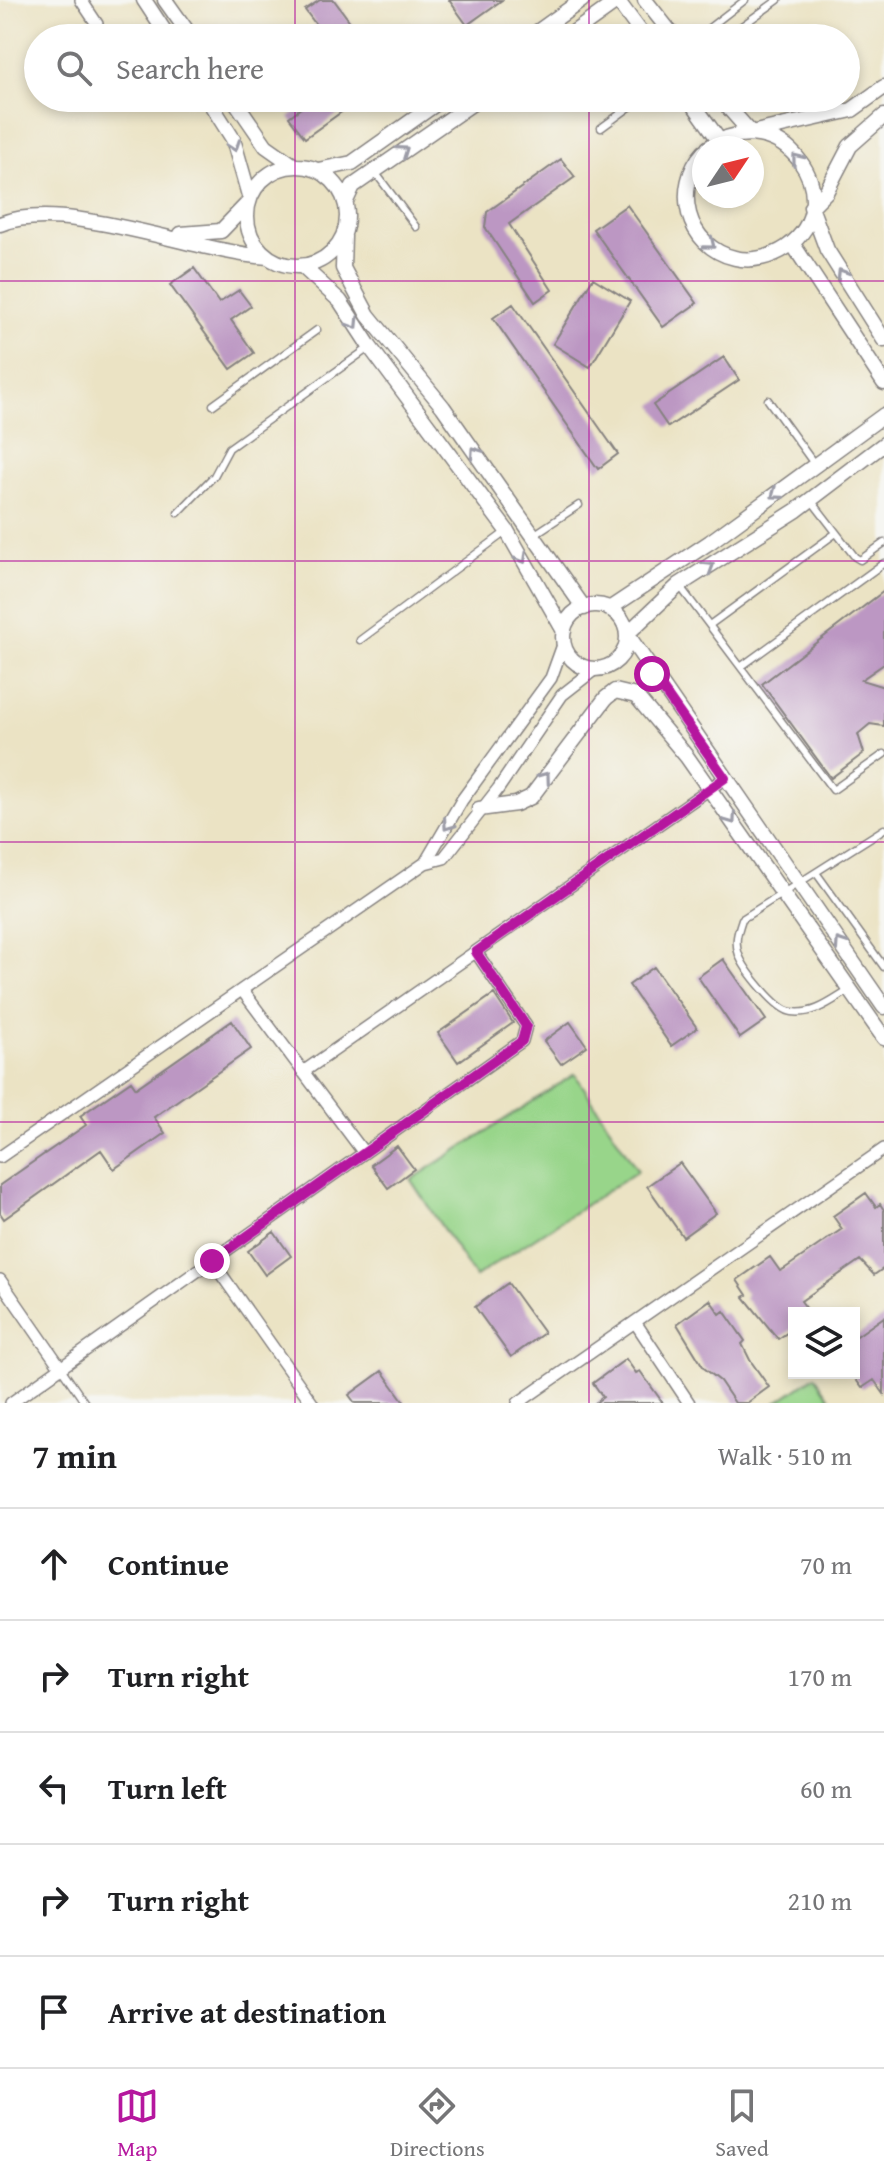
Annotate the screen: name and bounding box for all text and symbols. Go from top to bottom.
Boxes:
search box [24,24,860,112]
icon: search [52,46,96,90]
text: Search here [116,46,264,90]
north arrow [692,136,764,208]
one-way arrow [225,139,241,152]
one-way arrow [395,147,409,161]
one-way arrow [792,153,807,168]
one-way arrow [701,235,716,249]
one-way arrow [837,268,852,283]
one-way arrow [345,315,360,330]
one-way arrow [470,447,484,461]
one-way arrow [771,484,785,499]
one-way arrow [512,549,528,563]
one-way arrow [700,562,714,577]
route start [634,656,670,692]
one-way arrow [535,772,550,786]
one-way arrow [721,810,735,824]
one-way arrow [443,817,458,831]
one-way arrow [835,937,850,952]
route end [194,1243,230,1279]
map controls [788,1307,860,1379]
button: layers [788,1307,860,1379]
text: 7 min [32,1431,117,1480]
text: Walk · 510 m [718,1436,852,1475]
icon: ahead [32,1542,76,1586]
text: Continue [108,1542,229,1586]
text: 70 m [800,1545,852,1584]
icon: right [32,1654,76,1698]
text: Turn right [108,1654,249,1698]
text: 170 m [787,1657,852,1696]
icon: left [32,1766,76,1810]
text: Turn left [108,1766,227,1810]
text: 60 m [800,1769,852,1808]
icon: right [32,1878,76,1922]
text: Turn right [108,1878,249,1922]
text: 210 m [787,1881,852,1920]
icon: arrive [32,1990,76,2034]
text: Arrive at destination [108,1990,386,2034]
tab: Map [115,2084,159,2164]
tab: Directions [390,2084,485,2164]
tab: Saved [715,2084,769,2164]

